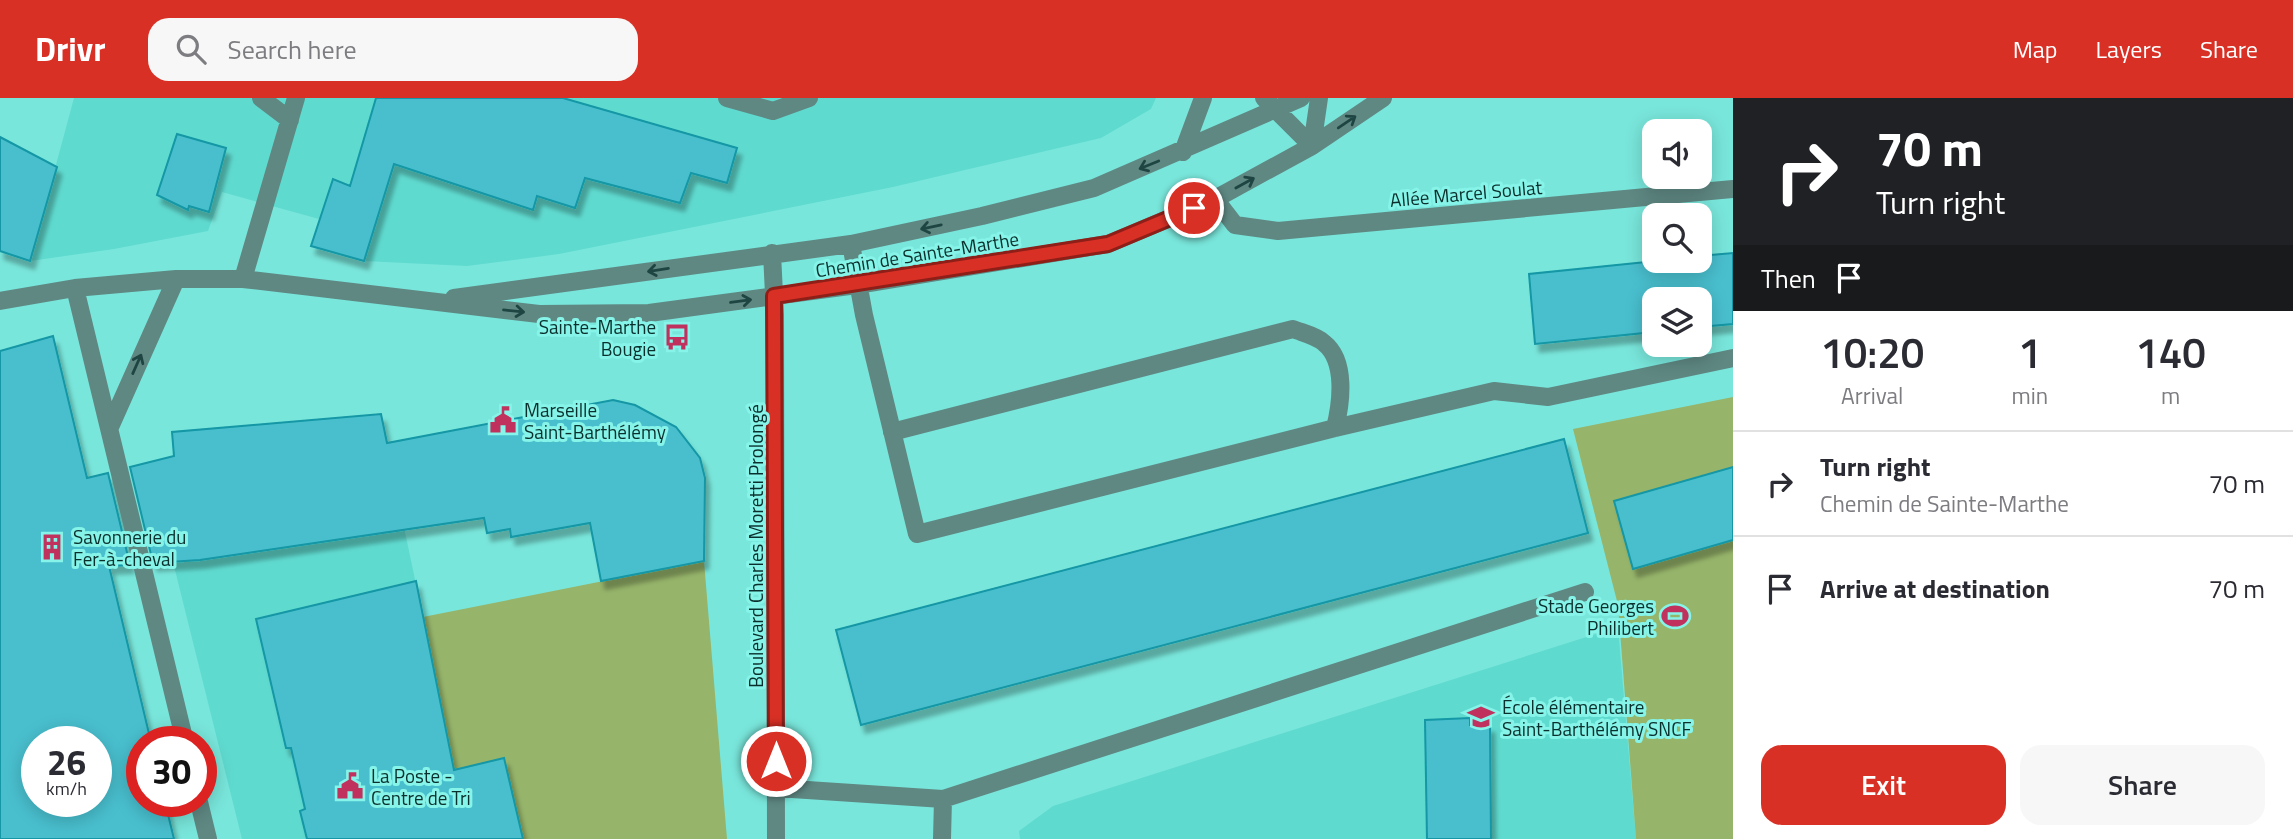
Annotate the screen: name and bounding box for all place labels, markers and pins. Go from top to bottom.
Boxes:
pin [1164,178,1224,238]
place label: Sainte-Marthe Bougie [539,312,656,363]
bus stop icon: Sainte-Marthe Bougie [662,322,692,352]
place label: Marseille Saint-Barthélémy [524,395,666,446]
public building icon: Marseille Saint-Barthélémy [488,405,518,435]
place label: Savonnerie du Fer-à-cheval [73,522,186,573]
building icon: Savonnerie du Fer-à-cheval [37,532,67,562]
place label: Stade Georges Philibert [1538,591,1654,642]
sports icon: Stade Georges Philibert [1660,601,1690,631]
place label: École élémentaire Saint-Barthélémy SNCF [1502,692,1692,743]
school or university icon: École élémentaire Saint-Barthélémy SNCF [1466,702,1496,732]
place label: La Poste - Centre de Tri [371,761,471,812]
public building icon: La Poste - Centre de Tri [335,771,365,801]

